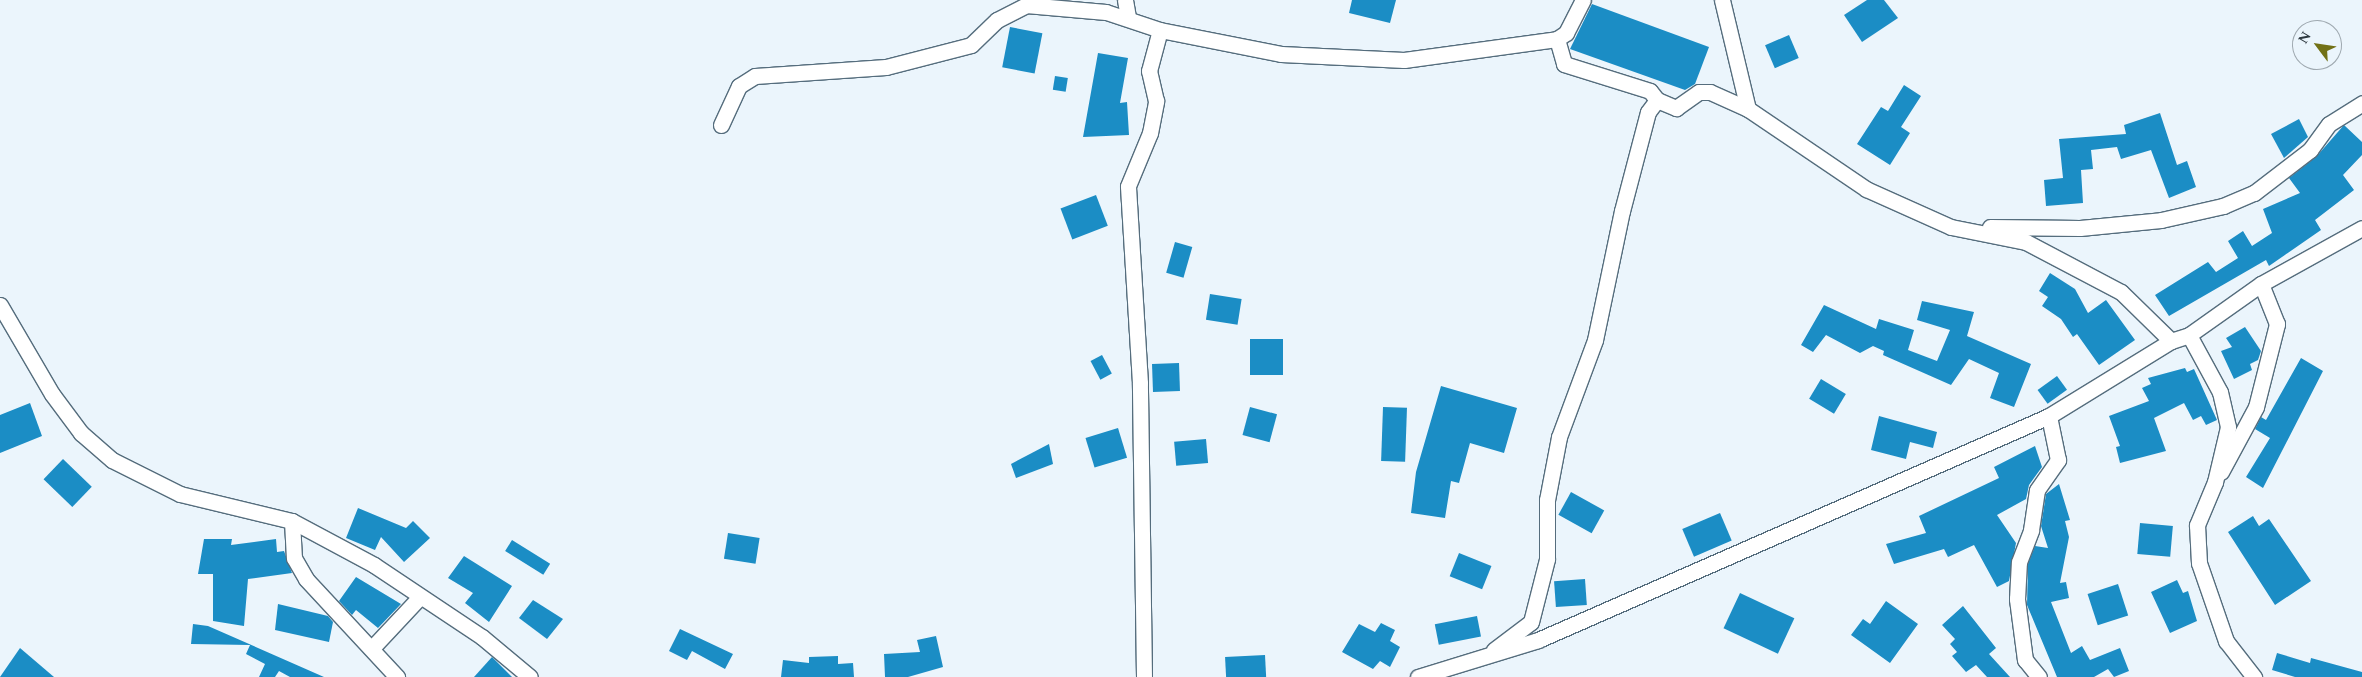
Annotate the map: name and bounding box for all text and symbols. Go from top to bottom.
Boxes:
north arrow [2292,20,2342,70]
text: N [2293,27,2317,48]

